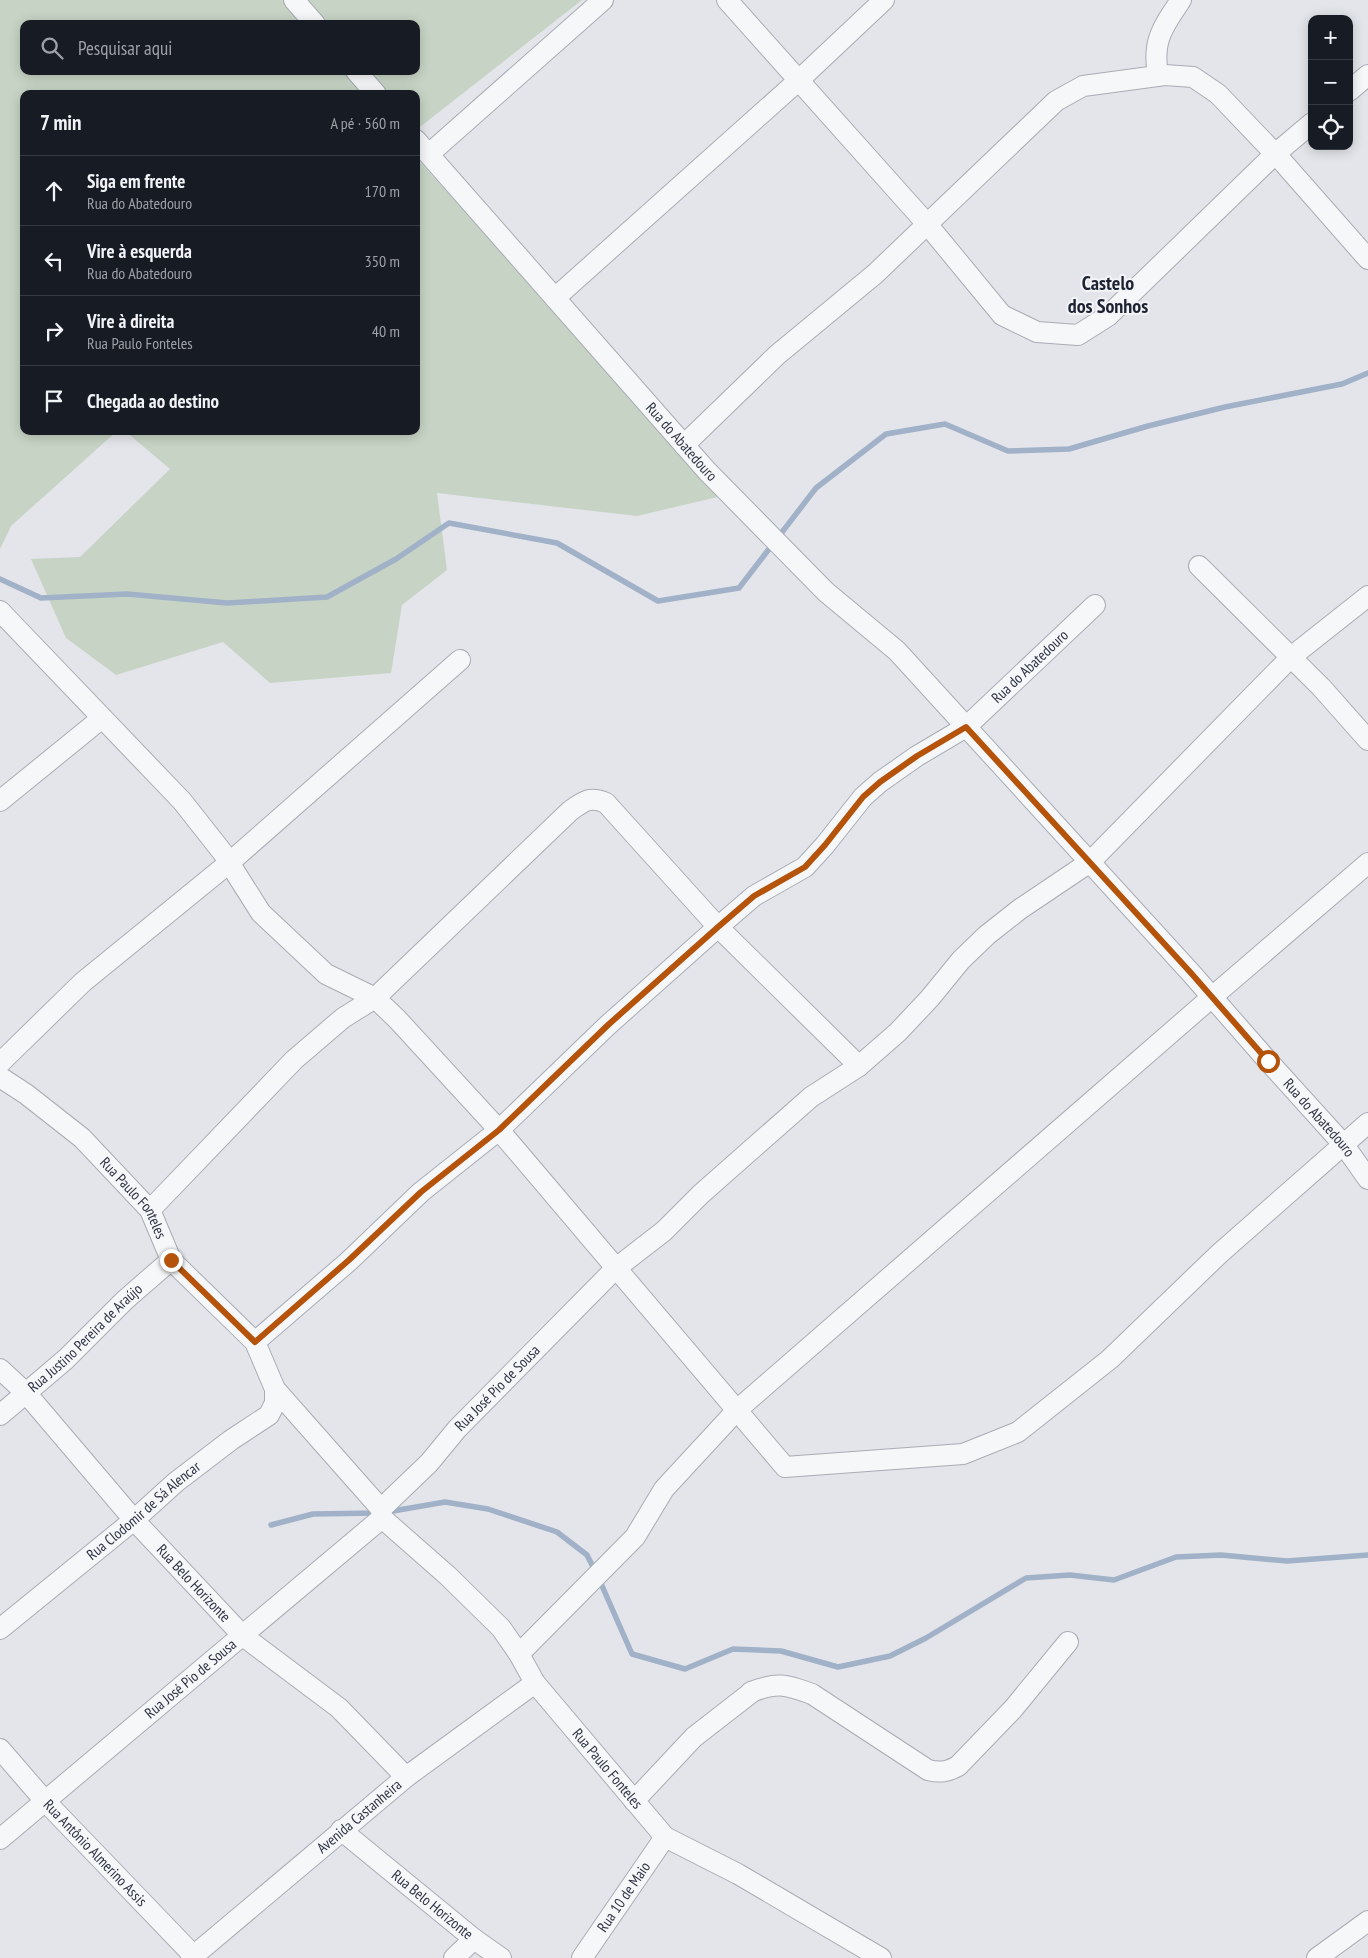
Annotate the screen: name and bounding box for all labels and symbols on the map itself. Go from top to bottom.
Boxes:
district label: Castelo dos Sonhos [1068,270,1148,319]
street label: Rua do Abatedouro [642,398,722,485]
street label: Rua do Abatedouro [987,625,1072,707]
route start [1257,1050,1280,1073]
street label: Rua do Abatedouro [1279,1074,1359,1160]
street label: Rua Paulo Fonteles [96,1153,171,1241]
route end [160,1249,183,1272]
street label: Rua Justino Pereira de Araújo [24,1279,146,1396]
street label: Rua José Pio de Sousa [450,1341,544,1435]
street label: Rua Clodomir de Sá Alencar [82,1456,205,1564]
street label: Rua Belo Horizonte [153,1540,235,1626]
street label: Rua José Pio de Sousa [141,1635,240,1722]
street label: Rua Paulo Fonteles [568,1724,647,1812]
street label: Avenida Castanheira [313,1775,405,1857]
street label: Rua Antônio Almerino Assis [40,1795,151,1910]
street label: Rua 10 de Maio [593,1858,654,1935]
street label: Rua Belo Horizonte [388,1865,477,1943]

